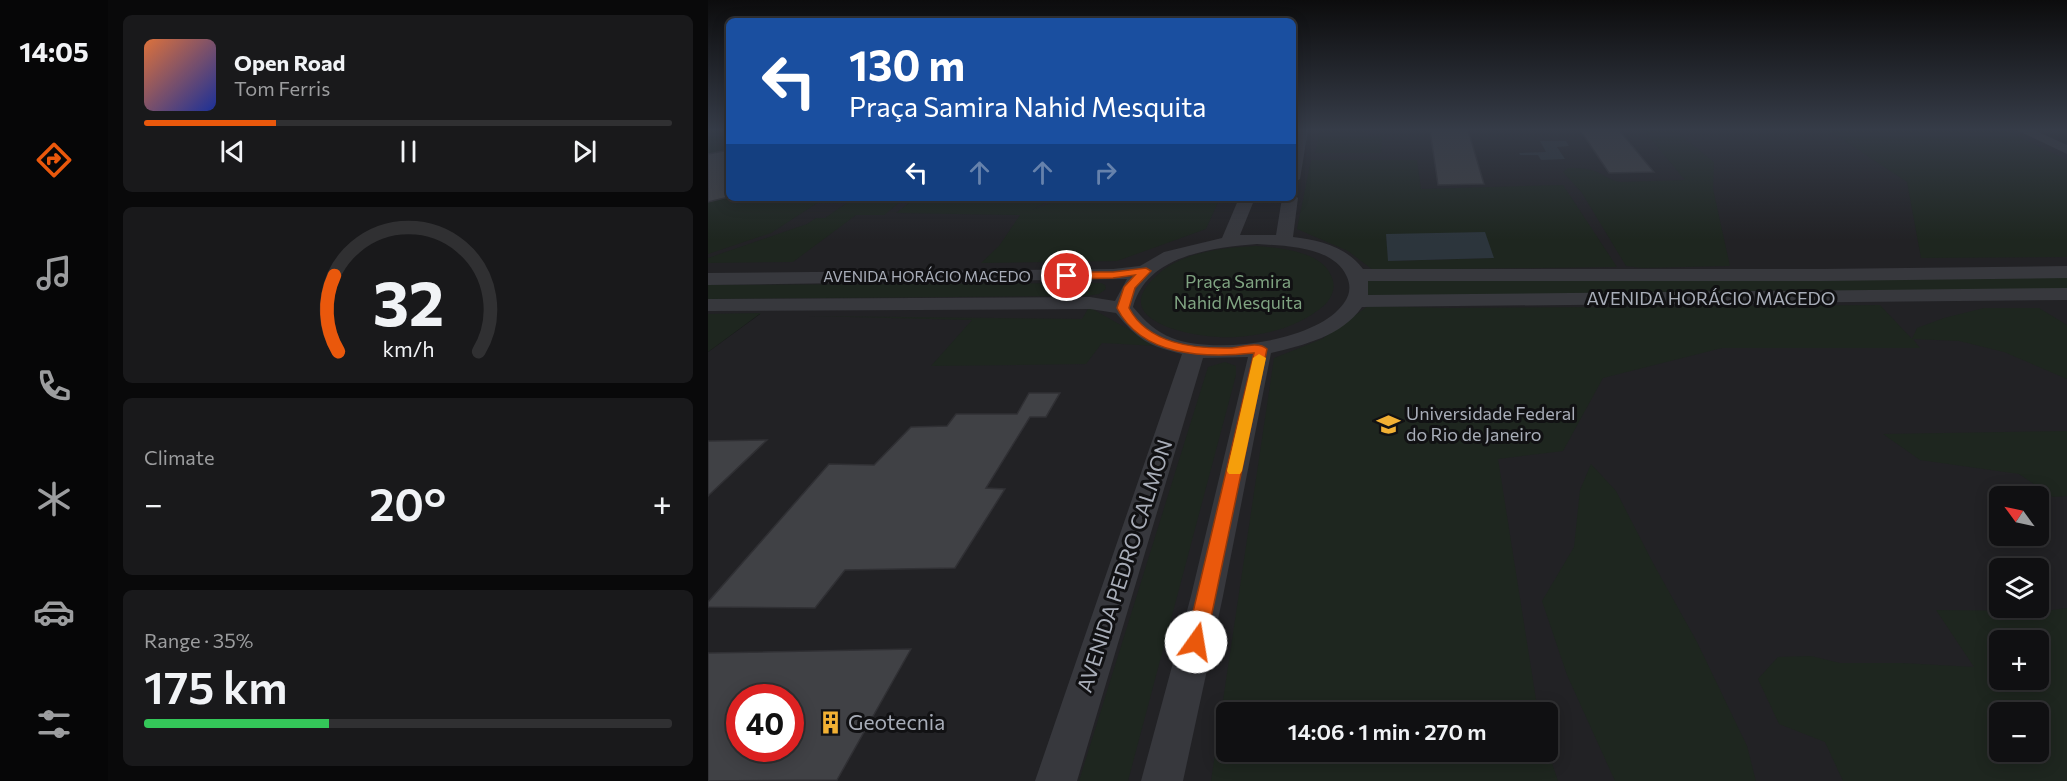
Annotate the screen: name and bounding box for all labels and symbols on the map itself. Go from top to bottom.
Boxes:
pin [1041,250,1092,301]
street label: AVENIDA HORÁCIO MACEDO [823,266,1031,285]
park label: Praça Samira Nahid Mesquita [1174,270,1302,313]
street label: AVENIDA HORÁCIO MACEDO [1586,287,1836,309]
place label: Universidade Federal do Rio de Janeiro [1406,402,1576,445]
school or university icon: Universidade Federal do Rio de Janeiro [1375,411,1401,437]
street label: AVENIDA PEDRO CALMON [1071,436,1176,695]
north arrow [1989,486,2049,546]
position arrow [1164,610,1228,674]
speed limit sign: 40 [726,684,804,762]
place label: Geotecnia [848,709,945,734]
building icon: Geotecnia [817,710,843,736]

